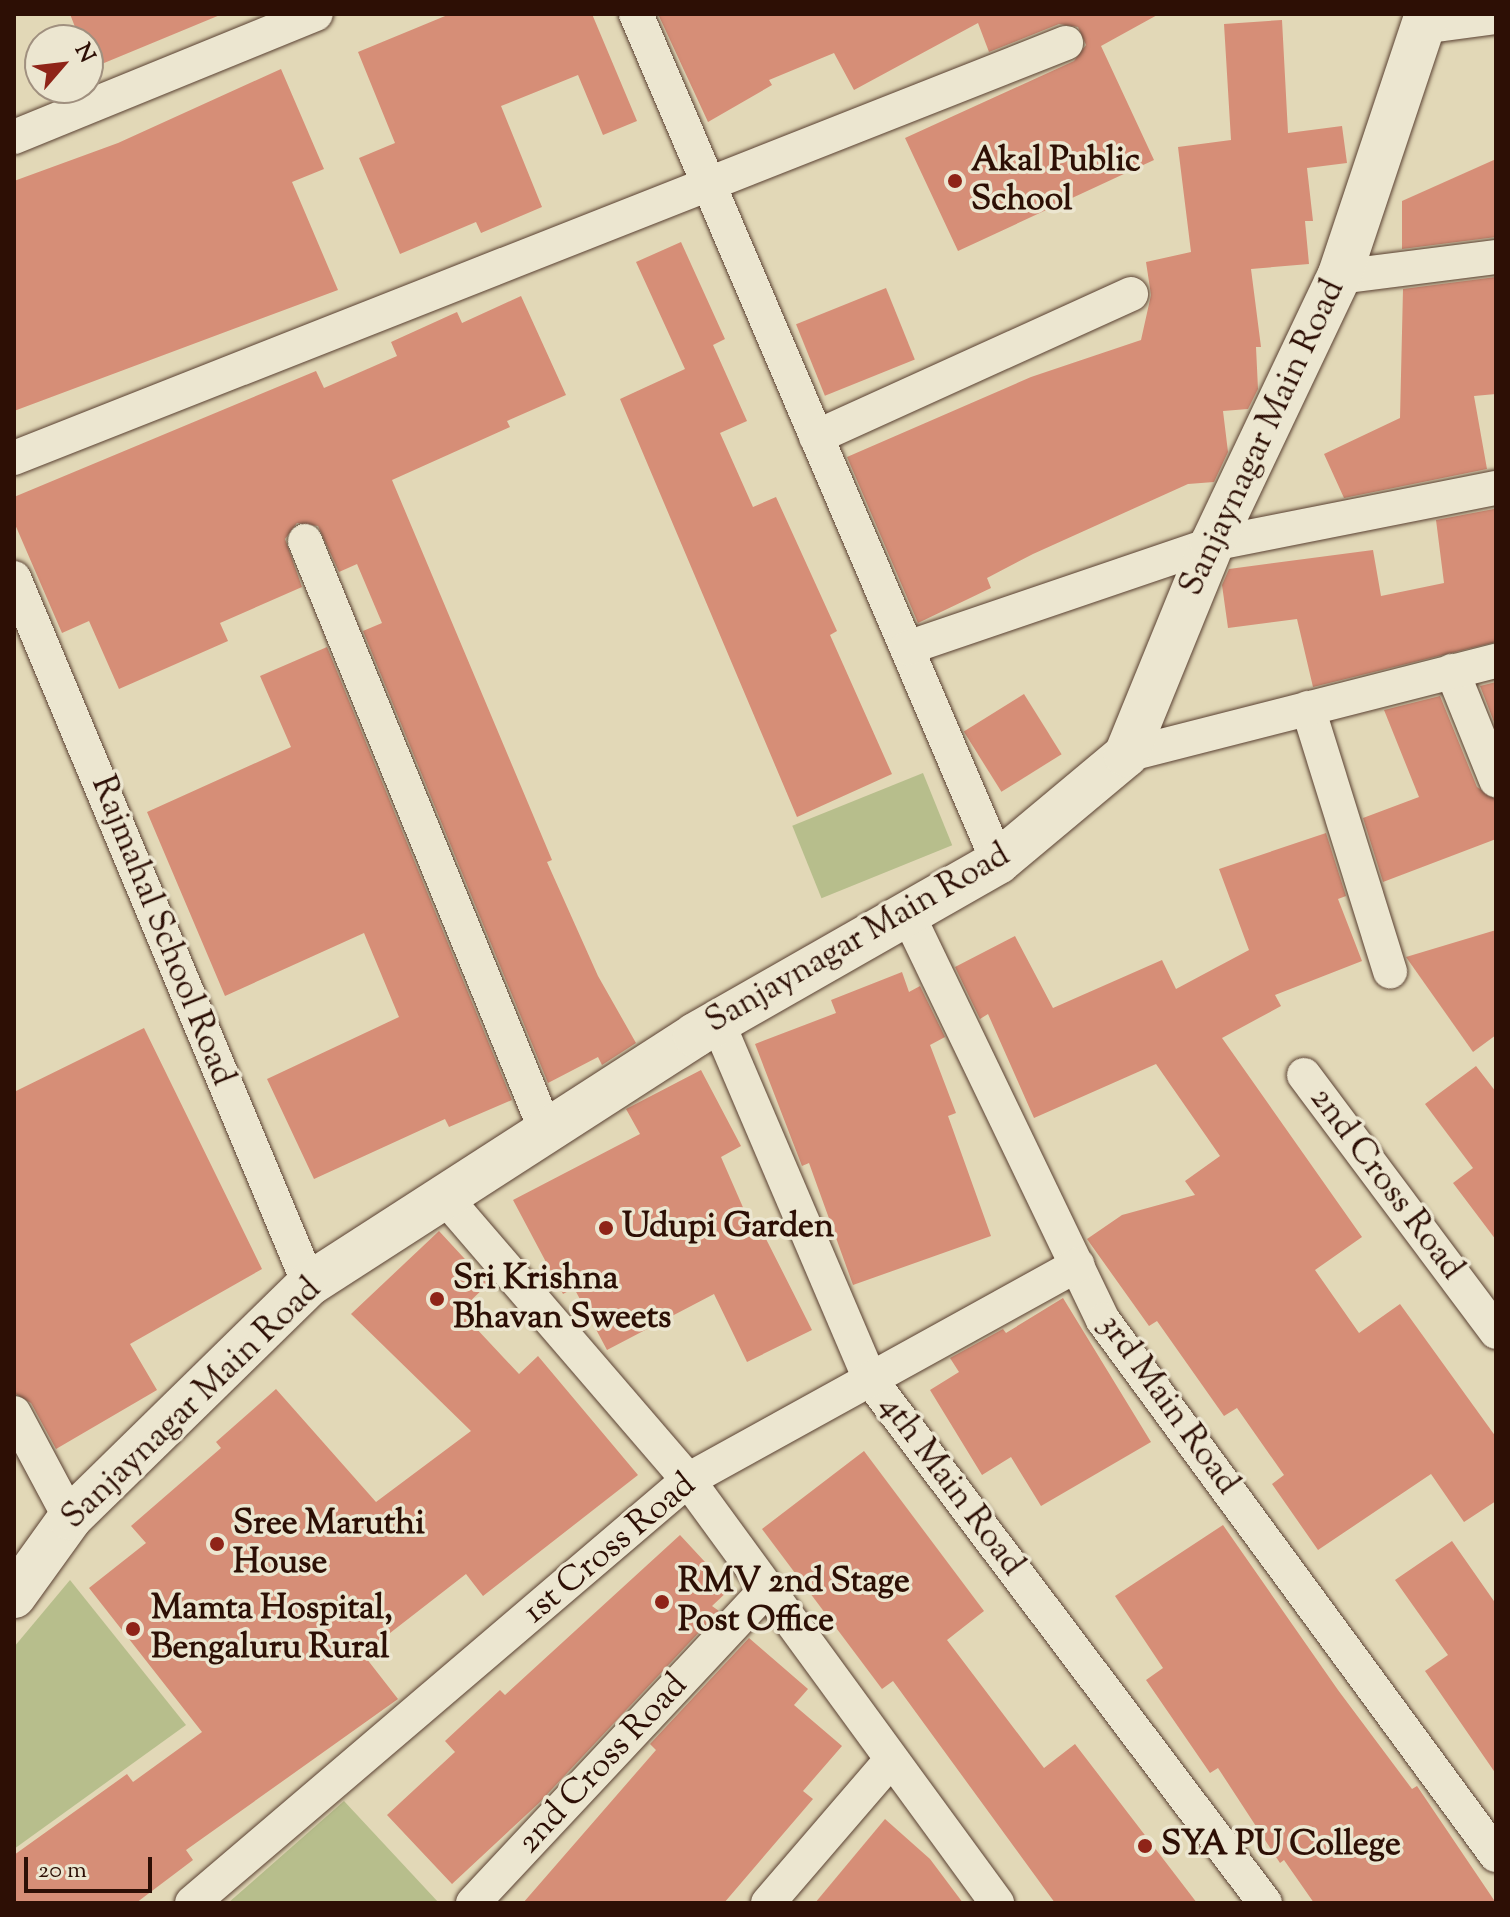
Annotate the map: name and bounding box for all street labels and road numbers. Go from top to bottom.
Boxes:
street label: Sanjaynagar Main Road [1172,273,1354,603]
street label: Rajmahal School Road [81,770,243,1092]
street label: Sanjaynagar Main Road [699,835,1017,1043]
street label: 2nd Cross Road [1300,1080,1472,1288]
street label: Sanjaynagar Main Road [54,1270,330,1538]
street label: 3rd Main Road [1089,1307,1247,1503]
street label: 4th Main Road [870,1387,1032,1585]
street label: 1st Cross Road [516,1465,704,1633]
street label: 2nd Cross Road [509,1666,697,1862]

